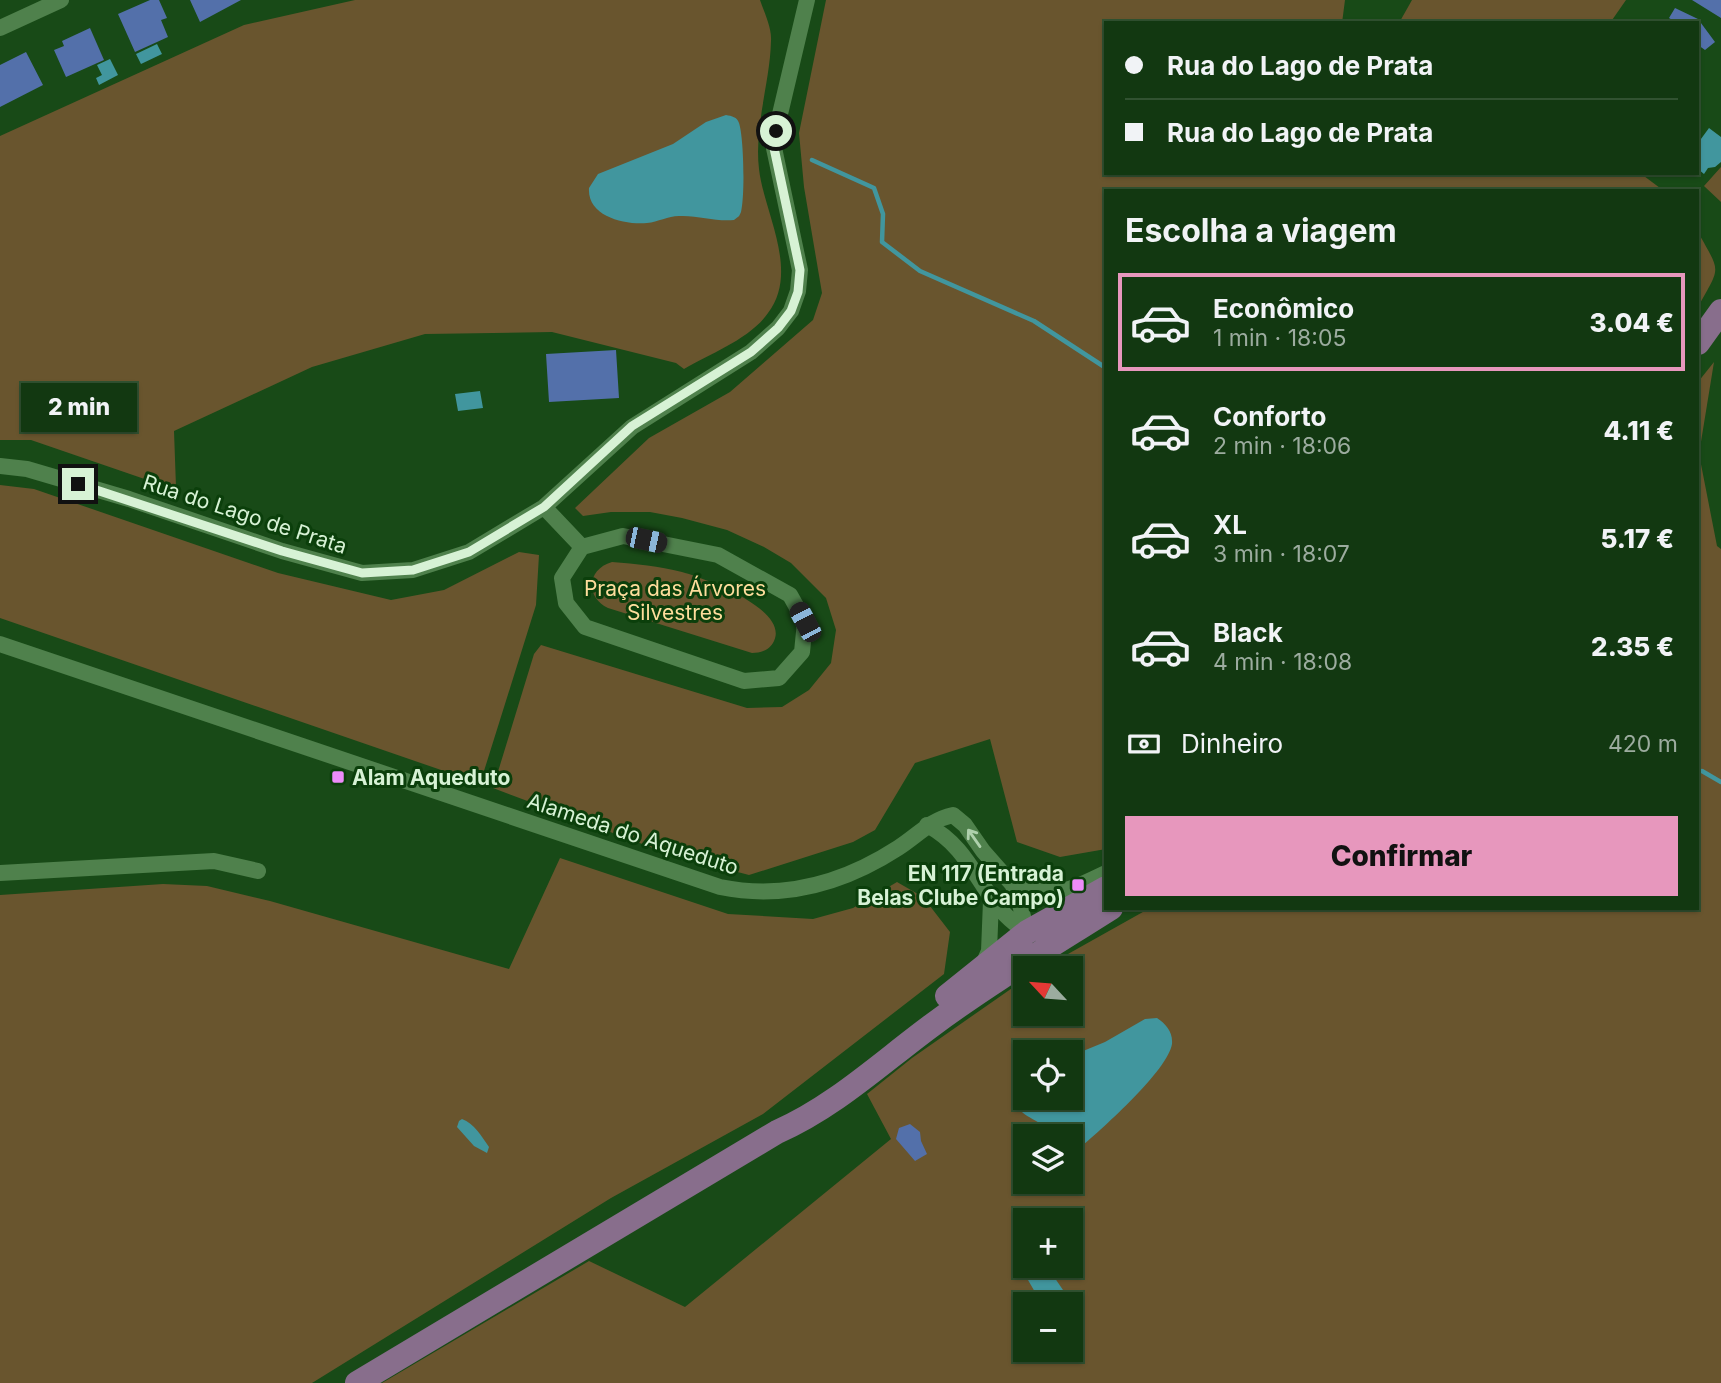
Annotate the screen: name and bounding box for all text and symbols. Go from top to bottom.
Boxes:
text: Rua do Lago de Prata [1167,50,1433,81]
route start [760,115,792,147]
text: Rua do Lago de Prata [1167,117,1433,148]
text: Escolha a viagem [1125,211,1397,250]
icon: car [1129,291,1192,354]
text: Econômico [1213,293,1354,324]
text: 3.04 € [1590,307,1674,338]
text: 1 min · 18:05 [1213,324,1346,352]
callout: 2 min [20,382,136,432]
text: 2 min [48,393,110,421]
icon: car [1129,399,1192,462]
text: Conforto [1213,401,1326,432]
text: 4.11 € [1604,415,1674,446]
text: 2 min · 18:06 [1213,432,1351,460]
route end [62,468,94,500]
street label: Rua do Lago de Prata [140,469,350,559]
icon: car [1129,507,1192,570]
text: XL [1213,509,1247,540]
text: 5.17 € [1600,523,1674,554]
car [624,525,669,555]
text: 3 min · 18:07 [1213,540,1350,568]
park label: Praça das Árvores Silvestres [584,575,766,625]
car [786,599,825,645]
icon: car [1129,615,1192,678]
text: Black [1213,617,1283,648]
text: 2.35 € [1591,631,1674,662]
text: 4 min · 18:08 [1213,648,1352,676]
icon: cash [1125,725,1163,763]
text: Dinheiro [1181,728,1283,759]
text: 420 m [1608,730,1678,758]
place label: Alam Aqueduto [352,765,511,790]
marker: Alam Aqueduto [330,769,346,785]
street label: Alameda do Aqueduto [524,788,742,880]
button: Confirmar [1125,816,1678,896]
one-way arrow [967,829,981,848]
place label: EN 117 (Entrada Belas Clube Campo) [857,861,1064,910]
marker: EN 117 (Entrada Belas Clube Campo) [1070,877,1086,893]
north arrow [1013,956,1083,1026]
map controls [1013,956,1083,1362]
button: locate [1013,1040,1083,1110]
button: layers [1013,1124,1083,1194]
button: + [1013,1208,1083,1278]
button: − [1013,1292,1083,1362]

